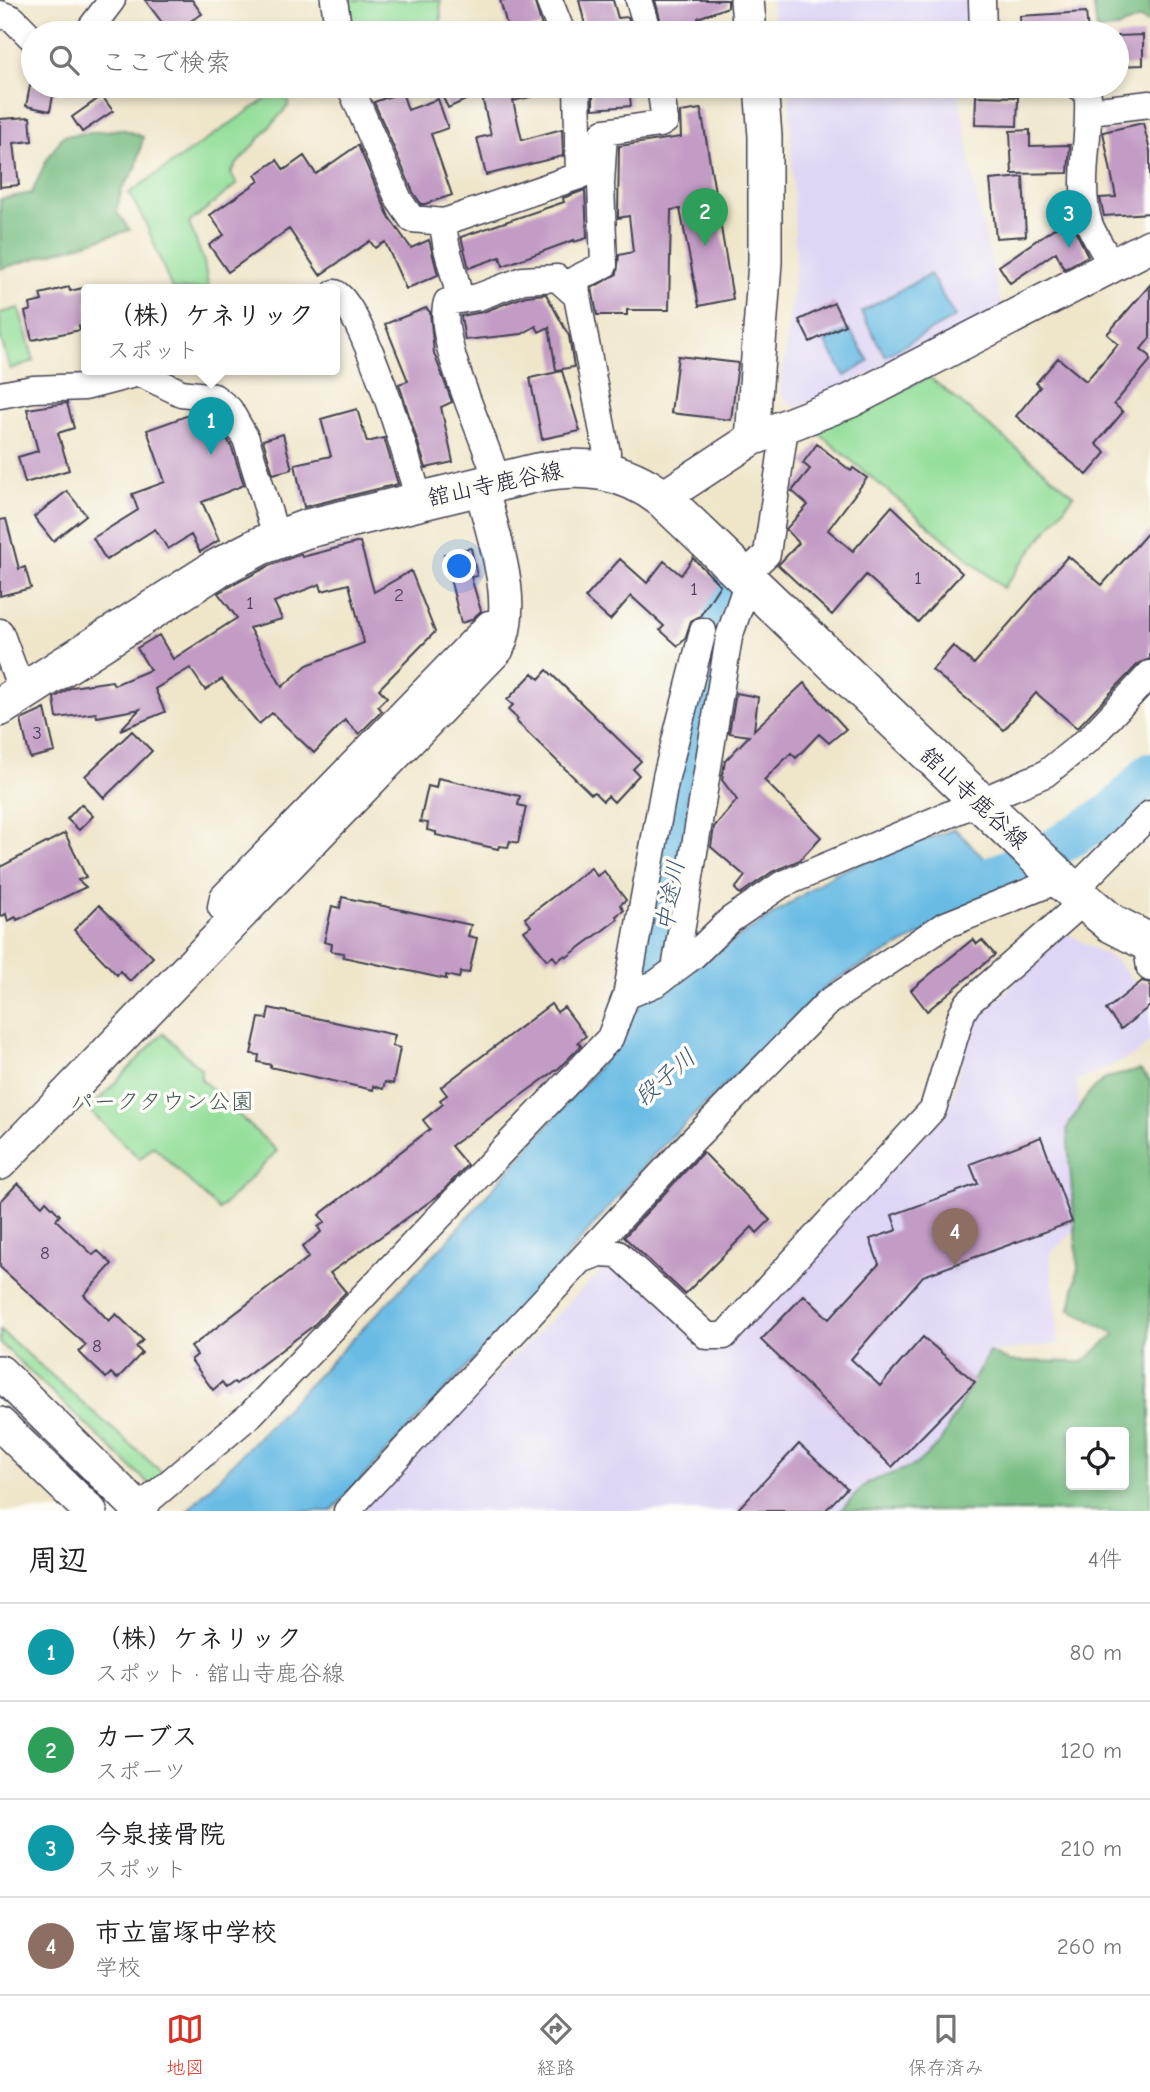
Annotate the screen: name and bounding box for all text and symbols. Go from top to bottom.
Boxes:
search box [21,21,1129,98]
icon: search [45,41,83,79]
text: ここで検索 [101,48,231,78]
pin: 2 [682,188,728,246]
pin: 3 [1046,190,1092,248]
popup [81,284,340,375]
text: （株）ケネリック [107,301,314,331]
text: スポット [107,337,199,364]
pin: 1 [188,397,234,455]
street label: 舘山寺鹿谷線 [425,456,565,512]
your location [442,549,476,583]
house number: 1 [914,567,922,589]
house number: 1 [690,578,698,600]
house number: 2 [394,584,404,606]
house number: 1 [246,592,254,614]
house number: 3 [32,722,42,744]
street label: 舘山寺鹿谷線 [914,741,1034,855]
water label: 中途川 [650,858,690,934]
water label: 段子川 [629,1043,701,1111]
park label: パークタウン公園 [70,1088,254,1115]
pin: 4 [932,1208,978,1266]
house number: 8 [40,1242,50,1264]
house number: 8 [92,1335,102,1357]
map controls [1066,1427,1129,1490]
button: locate [1066,1427,1129,1490]
text: 周辺 [28,1543,88,1578]
text: 4件 [1088,1546,1122,1573]
text: （株）ケネリック [95,1624,302,1654]
text: 1 [46,1639,56,1666]
text: 80 m [1069,1639,1122,1666]
text: スポット · 舘山寺鹿谷線 [95,1660,344,1687]
text: カーブス [95,1722,197,1752]
text: 2 [45,1737,57,1764]
text: 120 m [1060,1737,1122,1764]
text: スポーツ [95,1758,187,1785]
text: 今泉接骨院 [95,1820,225,1850]
text: 3 [45,1835,57,1862]
text: 210 m [1060,1835,1122,1862]
text: スポット [95,1856,187,1883]
text: 市立富塚中学校 [95,1918,277,1948]
text: 4 [46,1933,56,1960]
text: 260 m [1057,1933,1122,1960]
text: 学校 [95,1954,141,1981]
tab: 地図 [166,2010,204,2079]
tab: 経路 [537,2010,575,2079]
tab: 保存済み [908,2010,984,2079]

